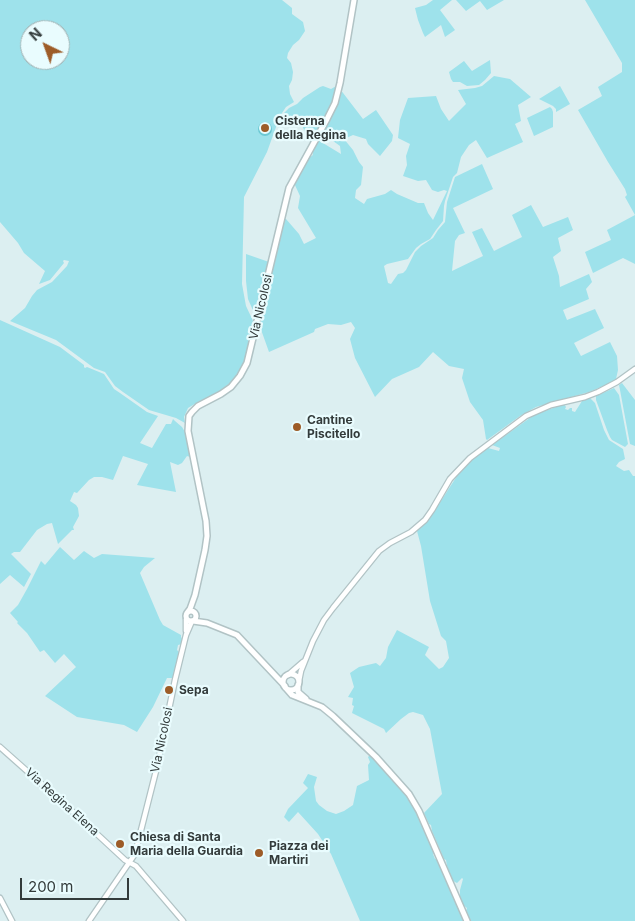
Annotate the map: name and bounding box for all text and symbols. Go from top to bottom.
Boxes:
north arrow [20,20,70,70]
text: N [26,24,45,44]
place label: Cisterna della Regina [275,114,346,142]
marker: Cisterna della Regina [259,122,271,134]
street label: Via Nicolosi [246,273,276,341]
place label: Cantine Piscitello [307,413,360,441]
marker: Cantine Piscitello [291,421,303,433]
place label: Sepa [179,683,209,697]
marker: Sepa [163,684,175,696]
street label: Via Nicolosi [148,706,176,774]
street label: Via Regina Elena [22,765,102,839]
place label: Chiesa di Santa Maria della Guardia [130,830,243,858]
marker: Chiesa di Santa Maria della Guardia [114,838,126,850]
place label: Piazza dei Martiri [269,839,329,867]
marker: Piazza dei Martiri [253,847,265,859]
scale bar [22,868,131,900]
text: 200 m [28,877,73,896]

